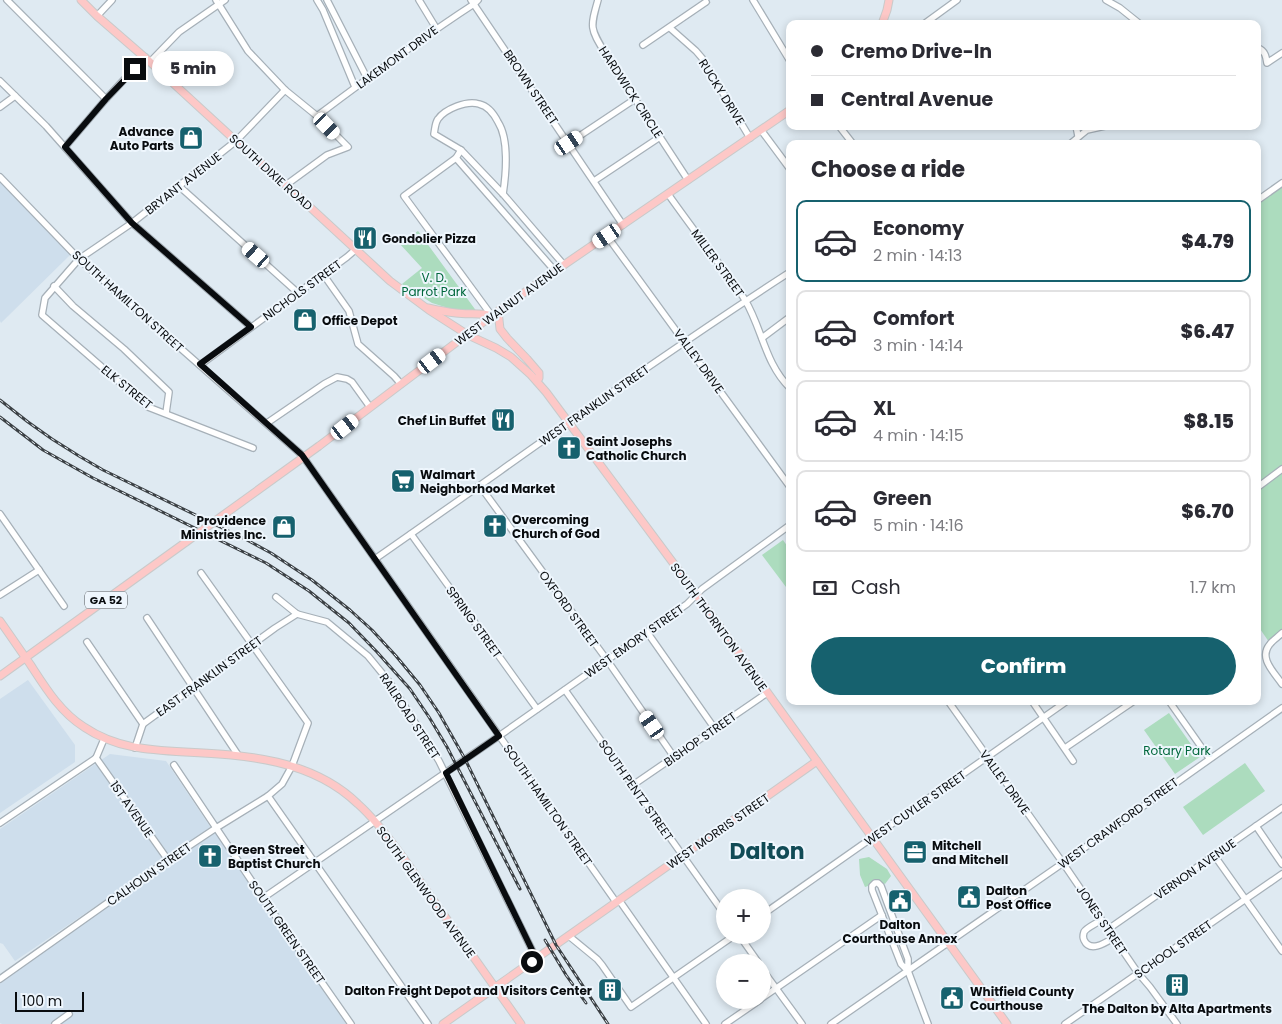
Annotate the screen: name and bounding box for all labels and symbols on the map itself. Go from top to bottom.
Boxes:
street label: LAKEMONT DRIVE [353,21,441,93]
street label: HARDWICK CIRCLE [595,43,667,141]
street label: BROWN STREET [500,46,563,128]
callout: 5 min [152,52,235,86]
street label: RUCKY DRIVE [695,56,749,128]
route end [124,58,146,80]
car [311,110,342,142]
place label: Advance Auto Parts [110,123,175,154]
shop icon: Advance Auto Parts [178,125,204,151]
car [552,128,585,158]
street label: SOUTH DIXIE ROAD [226,130,316,214]
street label: BRYANT AVENUE [141,148,225,218]
car [590,221,623,251]
restaurant icon: Gondolier Pizza [352,225,378,251]
street label: MILLER STREET [688,226,749,301]
place label: Gondolier Pizza [382,230,476,247]
car [239,239,272,271]
street label: SOUTH HAMILTON STREET [69,246,188,356]
street label: NICHOLS STREET [259,255,345,324]
street label: WEST WALNUT AVENUE [451,259,567,349]
park label: V. D. Parrot Park [402,269,467,300]
shop icon: Office Depot [292,307,318,333]
place label: Office Depot [322,312,398,329]
street label: VALLEY DRIVE [670,325,728,397]
car [415,346,448,376]
street label: WEST FRANKLIN STREET [535,360,653,450]
street label: ELK STREET [98,361,157,413]
restaurant icon: Chef Lin Buffet [490,407,516,433]
car [328,412,361,442]
place label: Chef Lin Buffet [398,412,486,429]
place label: Saint Josephs Catholic Church [586,433,687,464]
church icon: Saint Josephs Catholic Church [556,435,582,461]
place label: Walmart Neighborhood Market [420,466,555,497]
supermarket icon: Walmart Neighborhood Market [390,468,416,494]
place label: Overcoming Church of God [512,511,600,542]
place label: Providence Ministries Inc. [181,512,267,543]
church icon: Overcoming Church of God [482,513,508,539]
shop icon: Providence Ministries Inc. [271,514,297,540]
street label: SOUTH THORNTON AVENUE [667,559,771,695]
street label: OXFORD STREET [535,567,603,651]
street label: SPRING STREET [442,583,506,662]
road number: GA 52 [85,592,127,608]
street label: WEST EMORY STREET [581,600,687,682]
street label: EAST FRANKLIN STREET [152,631,266,720]
street label: RAILROAD STREET [376,670,445,763]
street label: BISHOP STREET [660,707,740,770]
car [637,708,666,742]
street label: SOUTH PENTZ STREET [595,736,678,844]
street label: SOUTH HAMILTON STREET [500,741,597,870]
park label: Rotary Park [1143,742,1212,759]
street label: VALLEY DRIVE [976,746,1034,818]
street label: WEST CUYLER STREET [861,766,970,850]
street label: WEST CRAWFORD STREET [1054,773,1182,873]
street label: 1ST AVENUE [106,777,158,841]
street label: WEST MORRIS STREET [663,789,773,873]
street label: SOUTH GLENWOOD AVENUE [372,823,480,961]
street label: VERNON AVENUE [1151,834,1239,904]
district label: Dalton [729,836,805,867]
place label: Mitchell and Mitchell [932,837,1008,868]
street label: CALHOUN STREET [103,838,195,910]
office icon: Mitchell and Mitchell [902,839,928,865]
place label: Green Street Baptist Church [228,841,321,872]
church icon: Green Street Baptist Church [197,843,223,869]
street label: SOUTH GREEN STREET [245,877,329,988]
place label: Dalton Post Office [986,882,1052,913]
street label: JONES STREET [1073,882,1132,958]
public building icon: Dalton Post Office [956,884,982,910]
public building icon: Dalton Courthouse Annex [887,888,913,914]
place label: Dalton Courthouse Annex [843,916,958,947]
street label: SCHOOL STREET [1131,916,1216,982]
route start [521,951,543,973]
building icon: The Dalton by Alta Apartments [1164,972,1190,998]
building icon: Dalton Freight Depot and Visitors Center [597,977,623,1003]
place label: Dalton Freight Depot and Visitors Center [344,982,592,999]
place label: Whitfield County Courthouse [970,983,1074,1014]
public building icon: Whitfield County Courthouse [939,985,965,1011]
scale bar [15,989,84,1012]
place label: The Dalton by Alta Apartments [1082,1000,1272,1017]

